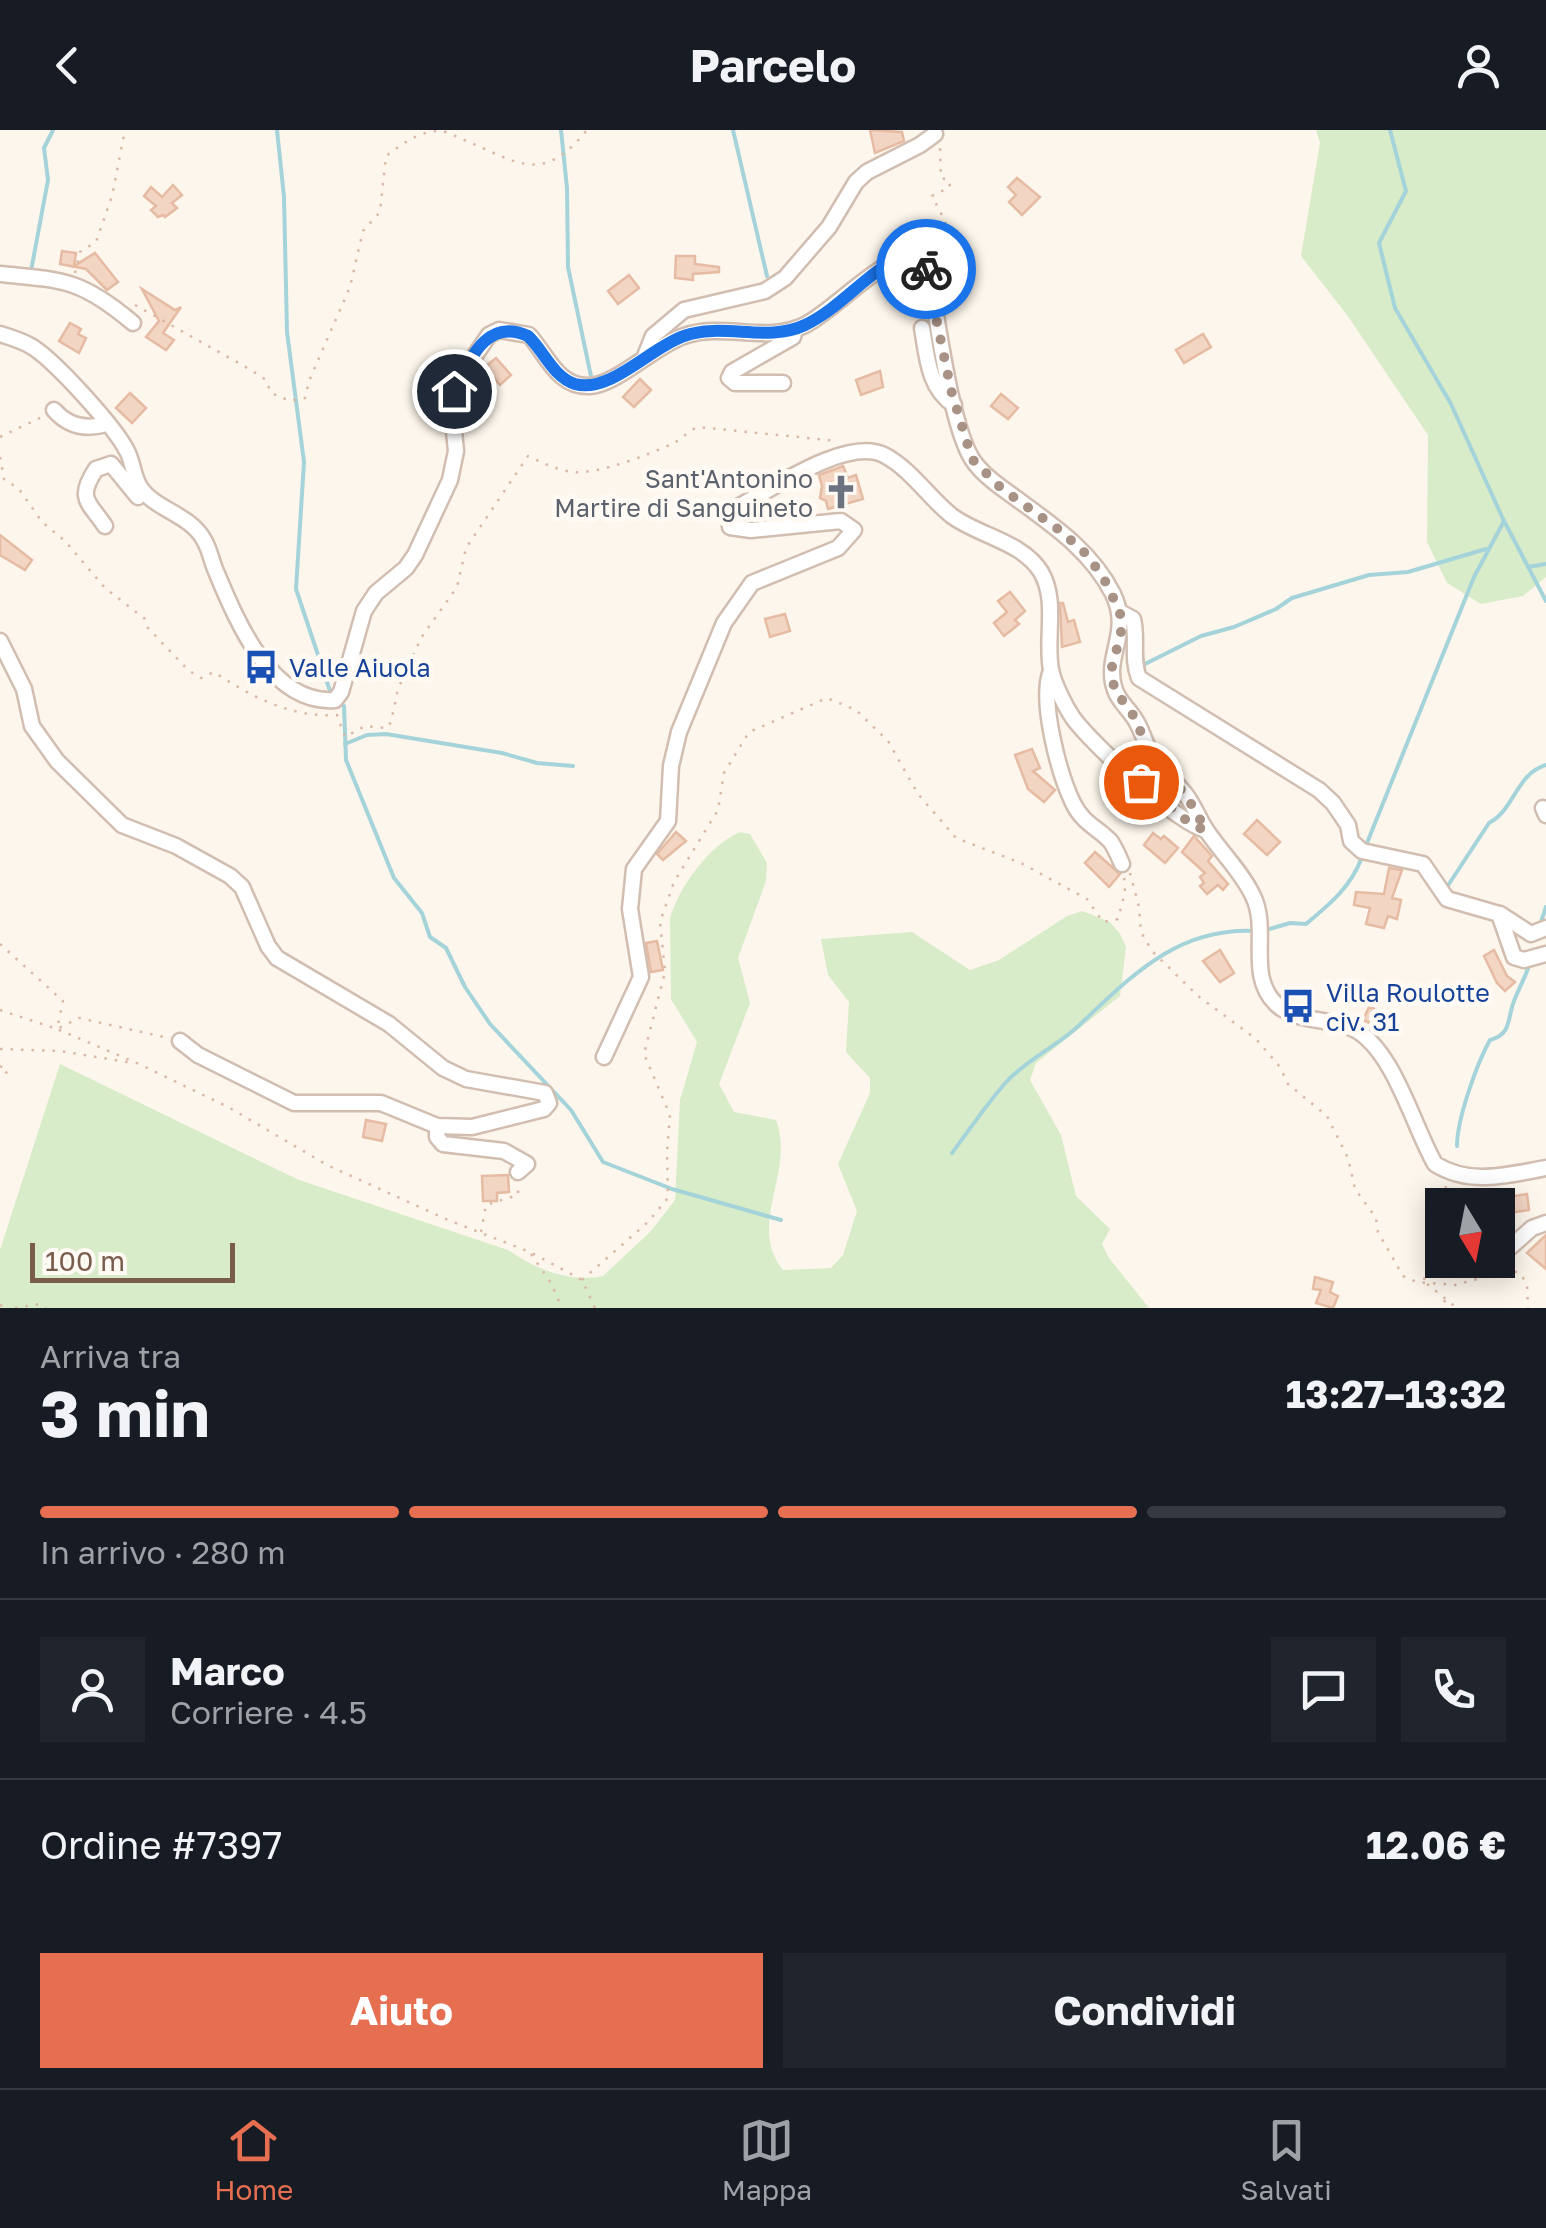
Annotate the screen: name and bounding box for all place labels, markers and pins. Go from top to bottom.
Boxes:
pin [412,349,497,434]
place label: Sant'Antonino Martire di Sanguineto [554,463,813,523]
church icon: Sant'Antonino Martire di Sanguineto [822,473,860,511]
bus stop icon: Valle Aiuola [242,648,280,686]
place label: Valle Aiuola [289,652,431,683]
pin [1099,740,1184,825]
place label: Villa Roulotte civ. 31 [1326,977,1490,1037]
bus stop icon: Villa Roulotte civ. 31 [1279,987,1317,1025]

